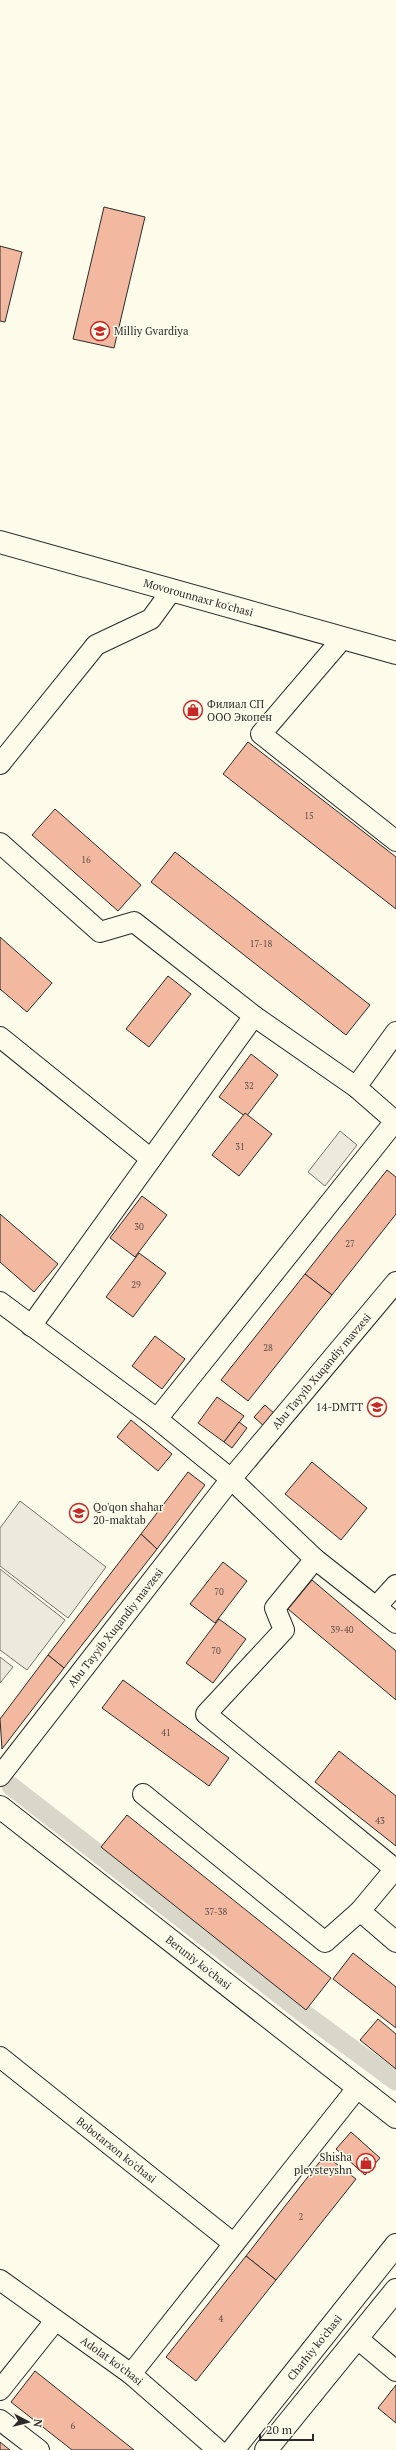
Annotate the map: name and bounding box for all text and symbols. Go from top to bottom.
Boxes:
school or university icon: Milliy Gvardiya [89,320,111,342]
place label: Milliy Gvardiya [114,324,189,338]
street label: Movorounnaxr ko'chasi [142,576,255,620]
place label: Филиал СП ООО Экопен [207,697,272,724]
shop icon: Филиал СП ООО Экопен [182,699,204,721]
house number: 15 [304,810,314,822]
house number: 16 [81,854,91,866]
house number: 17-18 [250,938,272,950]
house number: 32 [244,1080,254,1092]
house number: 31 [235,1141,245,1153]
house number: 30 [134,1221,144,1233]
house number: 27 [345,1238,355,1250]
house number: 29 [131,1279,141,1291]
street label: Abu Tayyib Xuqandiy mavzesi [269,1310,374,1432]
house number: 28 [263,1342,273,1354]
school or university icon: 14-DMTT [366,1396,388,1418]
place label: 14-DMTT [316,1400,363,1414]
place label: Qo'qon shahar 20-maktab [93,1500,164,1527]
school or university icon: Qo'qon shahar 20-maktab [68,1502,90,1524]
street label: Abu Tayyib Xuqandiy mavzesi [65,1565,166,1690]
house number: 70 [214,1586,224,1598]
house number: 39-40 [330,1624,354,1636]
house number: 70 [211,1645,221,1657]
house number: 41 [161,1727,171,1739]
house number: 43 [375,1815,385,1827]
house number: 37-38 [205,1906,227,1918]
street label: Beruniy ko'chasi [163,1932,234,1992]
street label: Bobotarxon ko'chasi [74,2114,159,2186]
place label: Shisha pleysteyshn [294,2150,352,2177]
shop icon: Shisha pleysteyshn [355,2152,377,2174]
house number: 2 [299,2211,304,2223]
street label: Charhiy ko'chasi [284,2312,345,2383]
house number: 4 [219,2313,224,2325]
street label: Adolat ko'chasi [78,2333,146,2388]
north arrow [8,2402,48,2442]
scale bar [260,2416,313,2442]
text: N [30,2418,45,2429]
house number: 6 [71,2420,76,2432]
text: 20 m [266,2422,293,2437]

